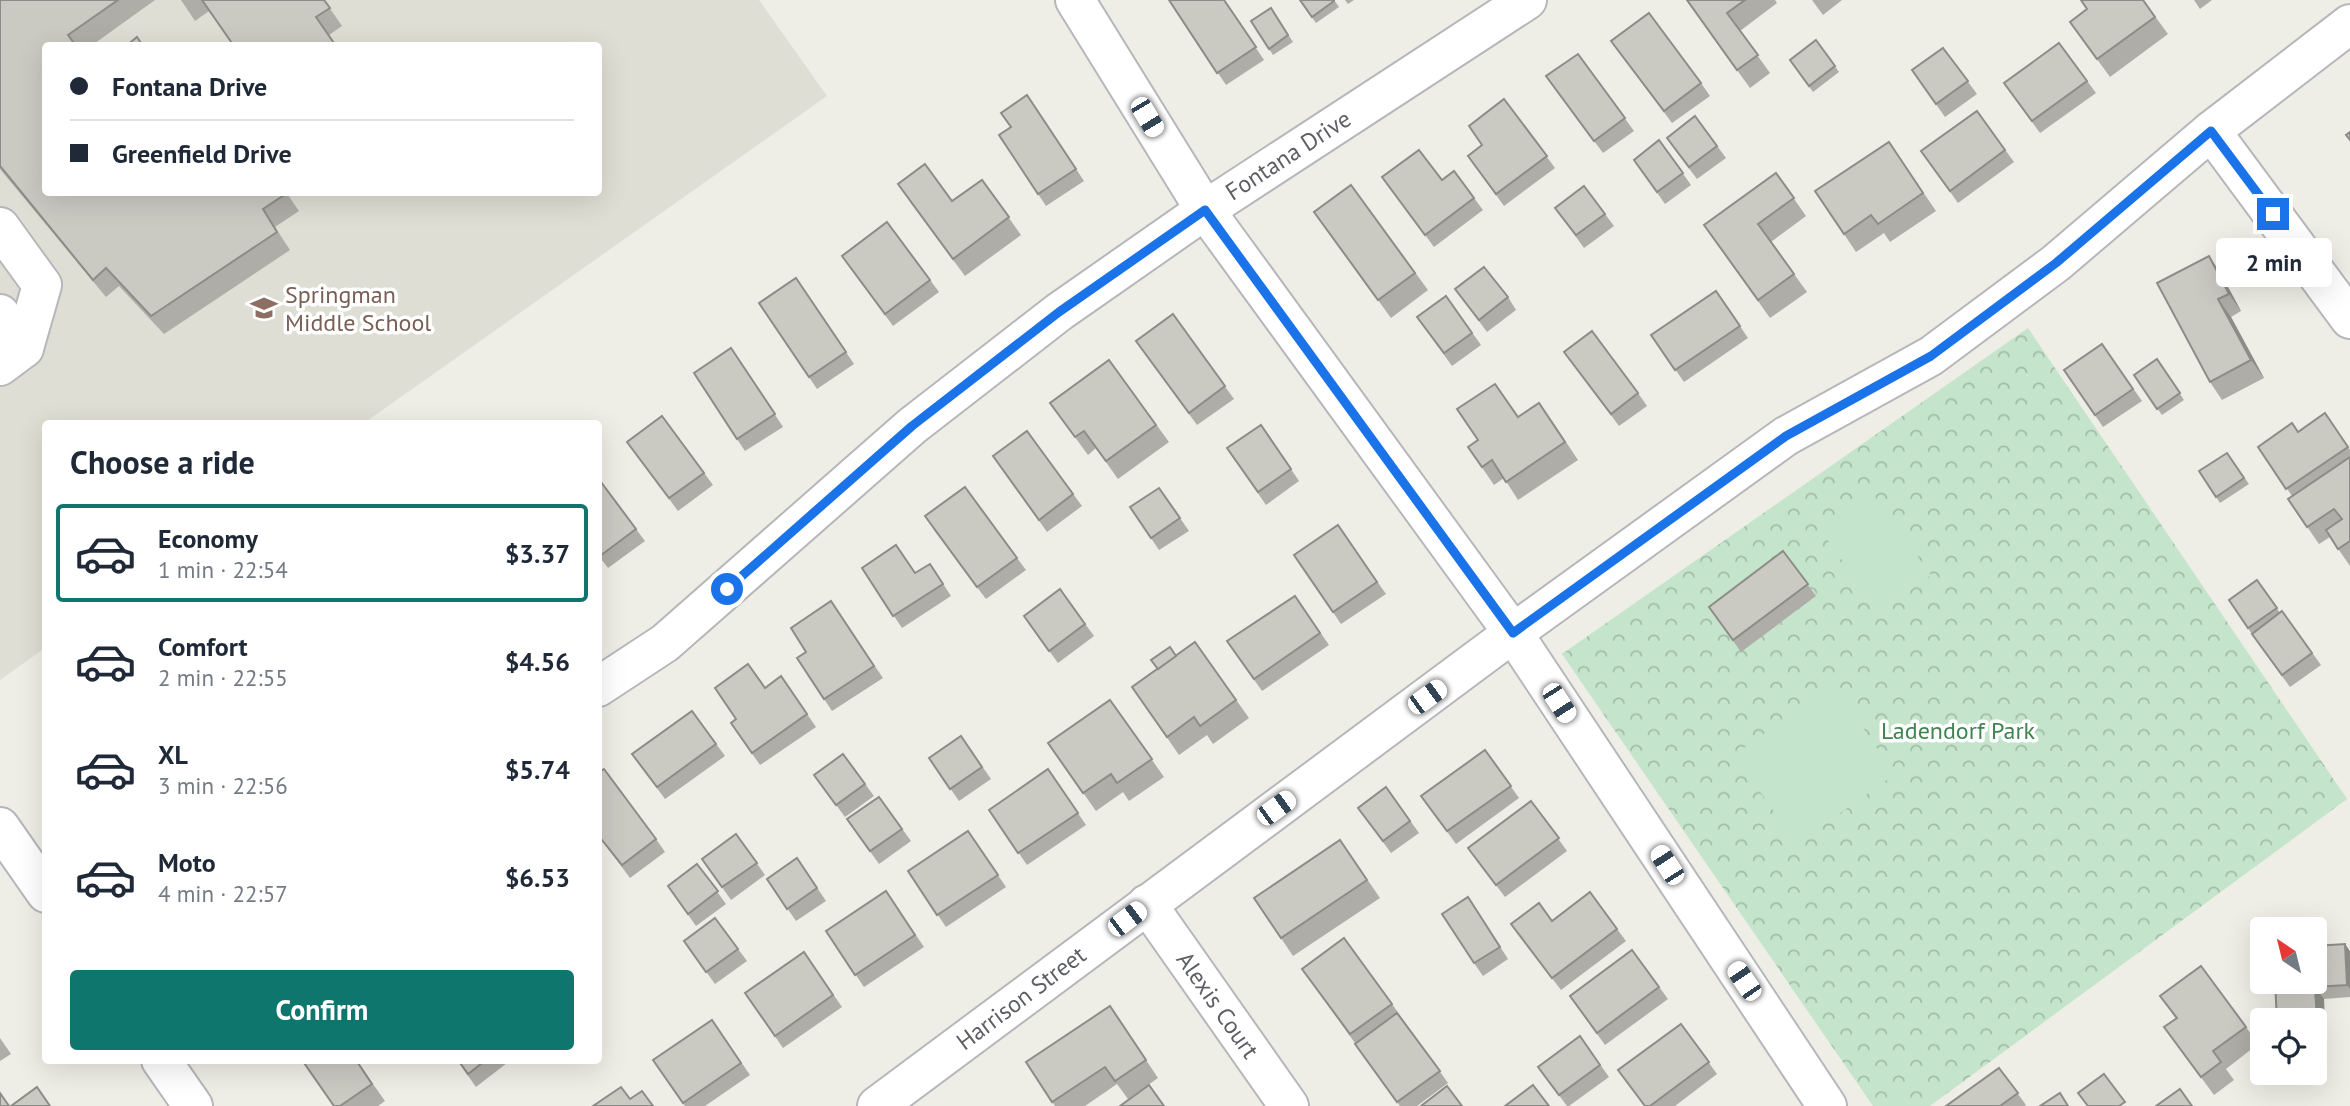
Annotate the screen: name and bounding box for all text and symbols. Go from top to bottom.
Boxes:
text: Fontana Drive [112,70,267,103]
car [1128,94,1167,140]
street label: Fontana Drive [1219,103,1357,207]
text: Greenfield Drive [112,137,292,170]
route end [2257,198,2289,230]
callout: 2 min [2215,238,2331,288]
text: 2 min [2246,248,2302,277]
place label: Springman Middle School [285,279,431,338]
school or university icon: Springman Middle School [249,293,279,323]
text: Choose a ride [70,441,255,483]
icon: car [74,522,137,585]
text: Economy [158,522,258,555]
text: $3.37 [505,537,570,570]
text: 1 min · 22:54 [158,555,288,584]
route start [711,573,743,605]
icon: car [74,630,137,693]
text: Comfort [158,630,248,663]
text: $4.56 [505,645,570,678]
text: 2 min · 22:55 [158,663,288,692]
car [1404,676,1451,718]
car [1539,680,1580,726]
park label: Ladendorf Park [1881,715,2036,746]
icon: car [74,738,137,801]
text: XL [158,738,188,771]
text: $5.74 [505,753,570,786]
text: 3 min · 22:56 [158,771,288,800]
car [1253,787,1300,829]
car [1647,842,1688,888]
icon: car [74,846,137,909]
text: Moto [158,846,216,879]
text: $6.53 [505,861,570,894]
text: 4 min · 22:57 [158,879,288,908]
car [1104,898,1151,940]
north arrow [2250,917,2328,994]
map controls [2250,917,2327,1085]
street label: Harrison Street [950,939,1092,1057]
street label: Alexis Court [1170,945,1266,1065]
car [1724,958,1765,1004]
button: Confirm [70,970,574,1050]
button: locate [2250,1008,2327,1085]

